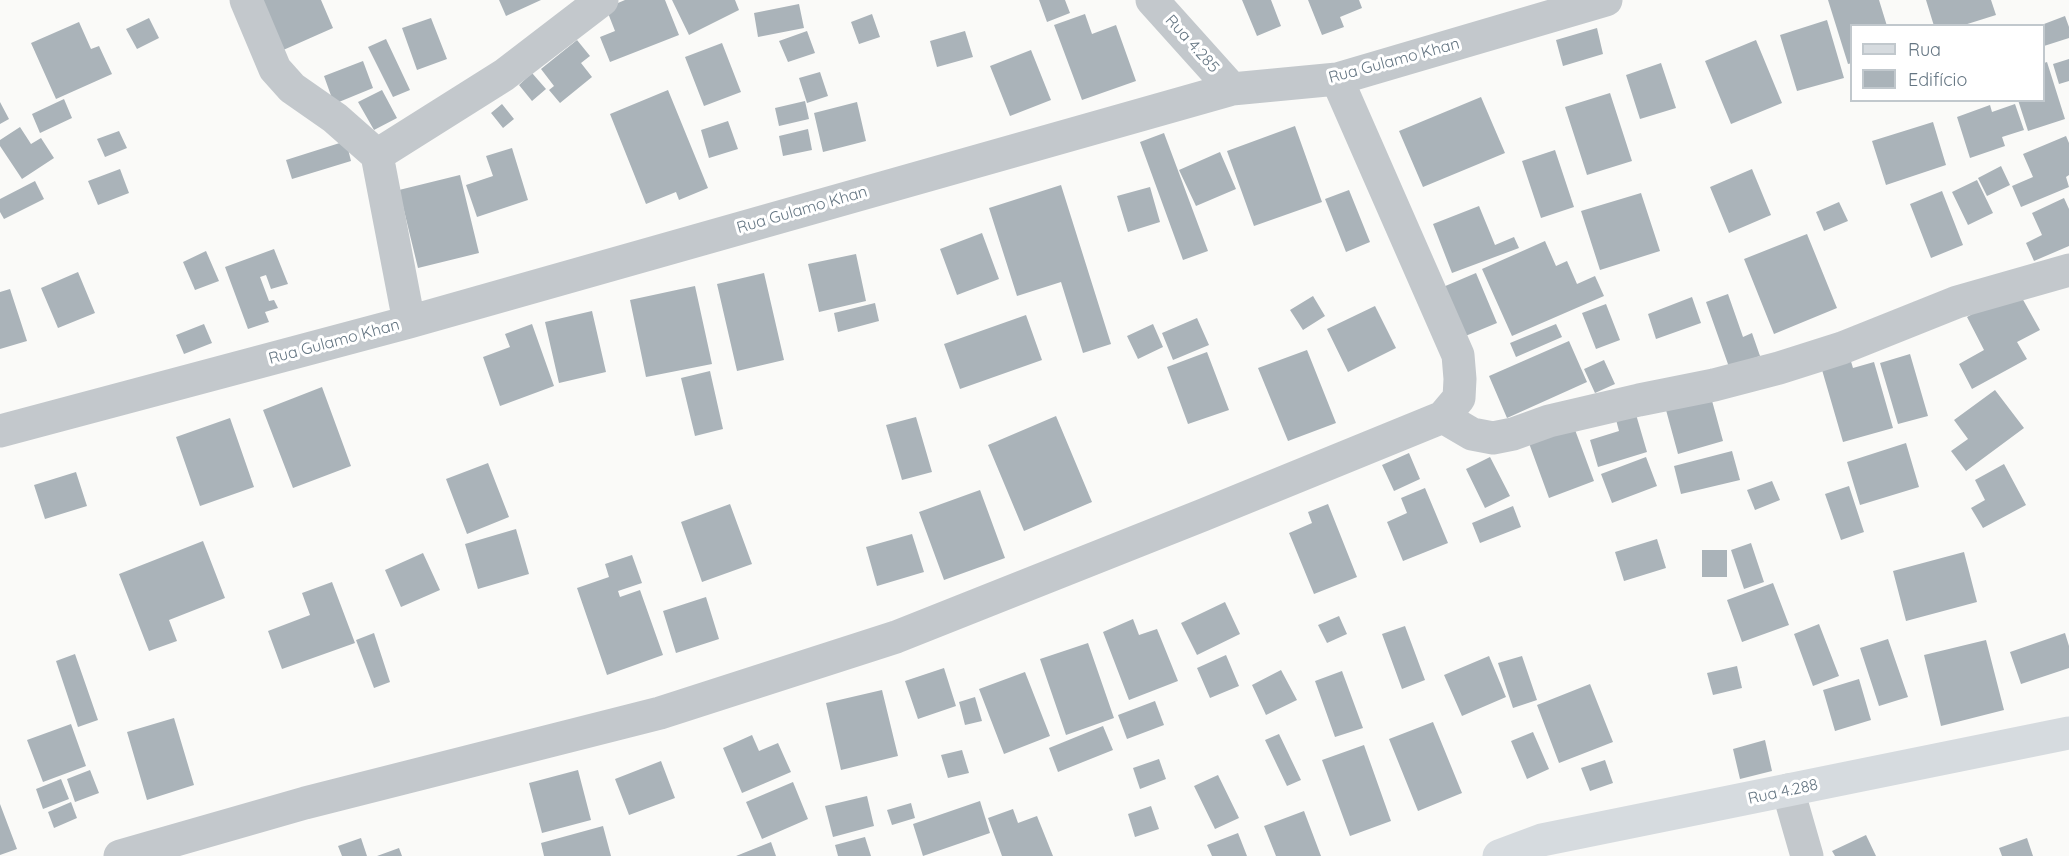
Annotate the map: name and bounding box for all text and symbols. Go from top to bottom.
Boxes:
street label: Rua 4.285 [1161,11,1223,77]
legend [1850,24,2045,102]
street label: Rua Gulamo Khan [1326,34,1462,88]
text: Rua [1908,38,1941,61]
text: Edifício [1908,68,1967,91]
street label: Rua Gulamo Khan [735,182,869,238]
street label: Rua Gulamo Khan [266,315,402,369]
street label: Rua 4.288 [1746,775,1820,809]

